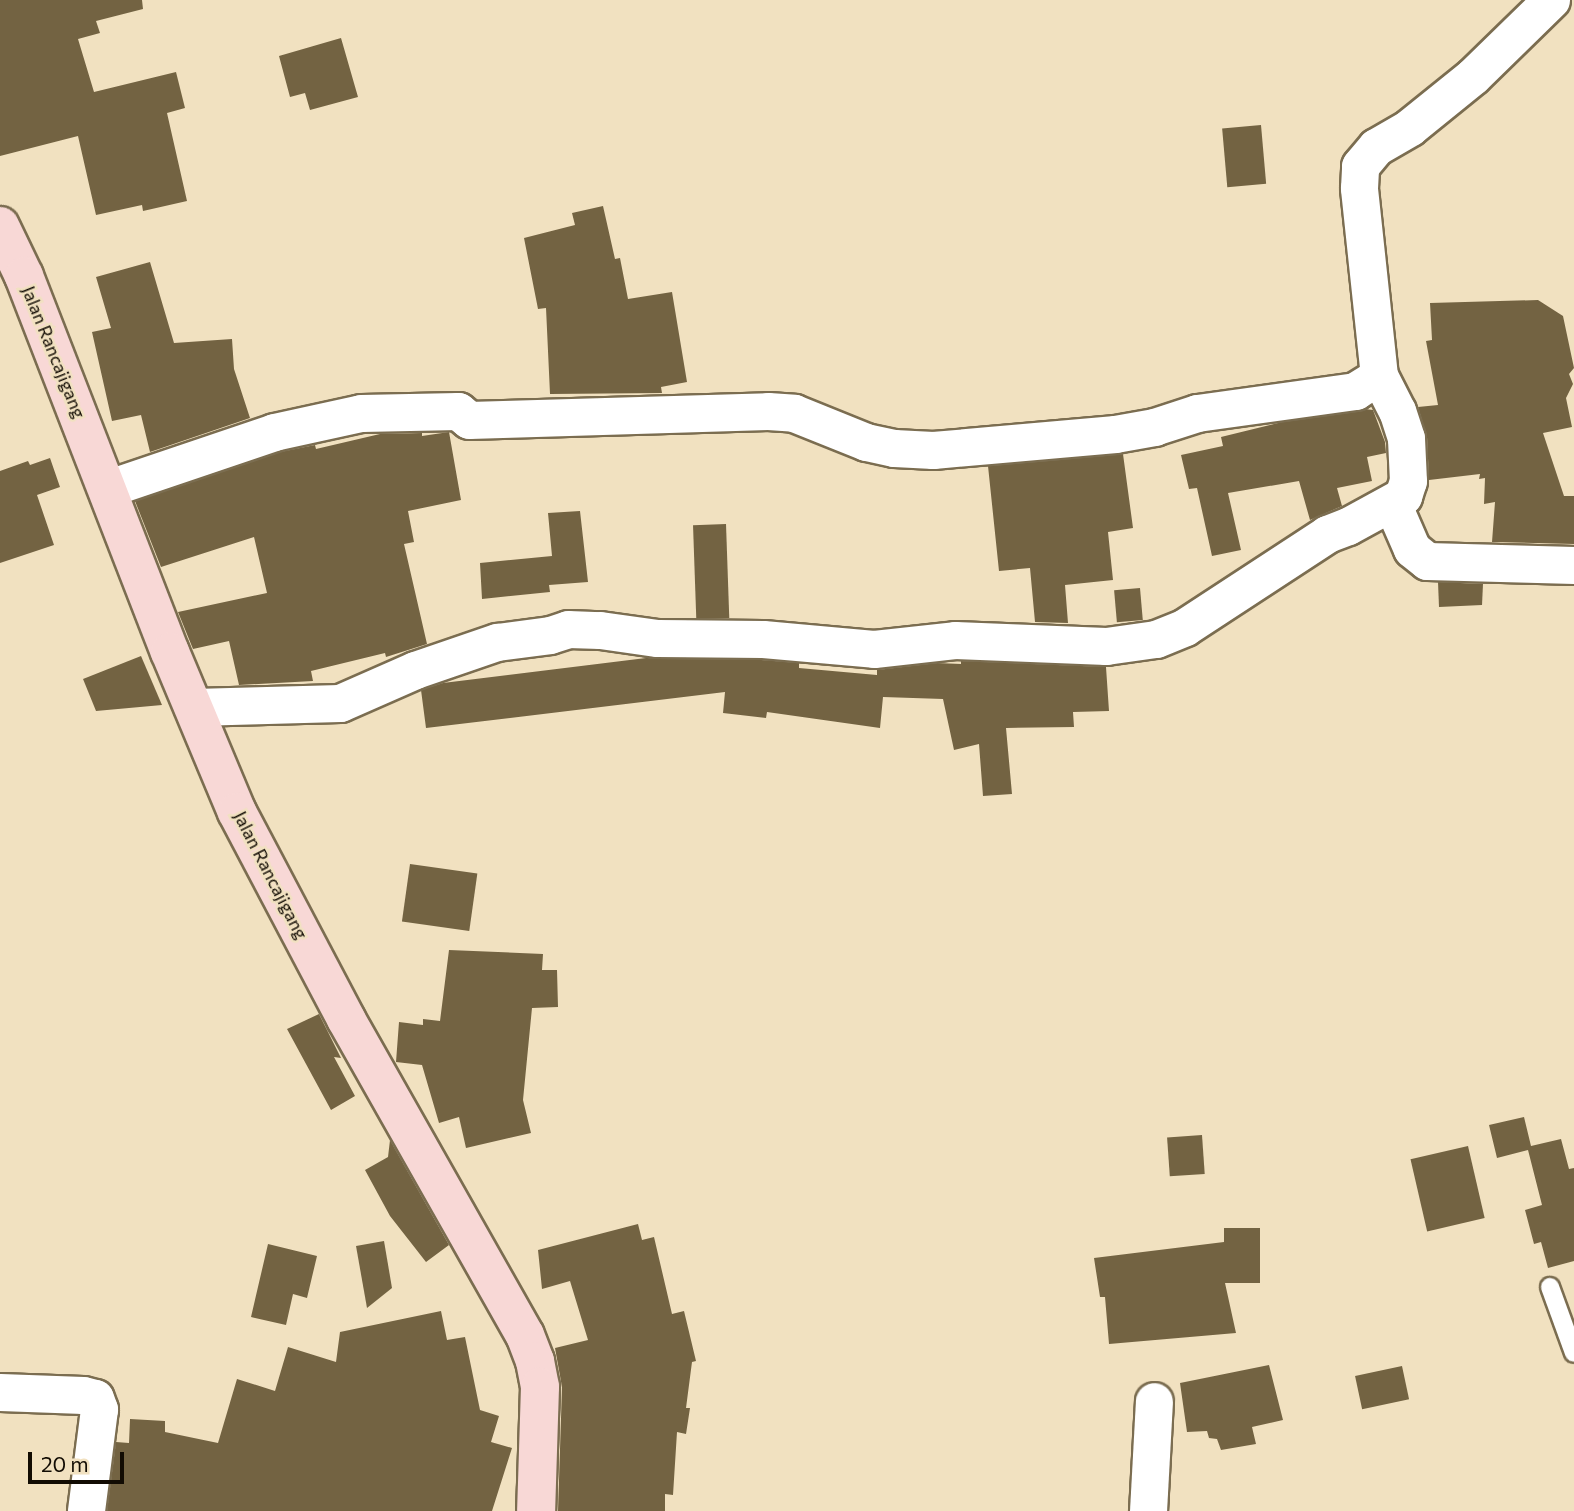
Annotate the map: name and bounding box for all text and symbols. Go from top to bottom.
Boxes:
street label: Jalan Rancajigang [18,283,90,421]
street label: Jalan Rancajigang [229,807,313,943]
scale bar [32,1438,128,1482]
text: 20 m [41,1451,89,1476]

